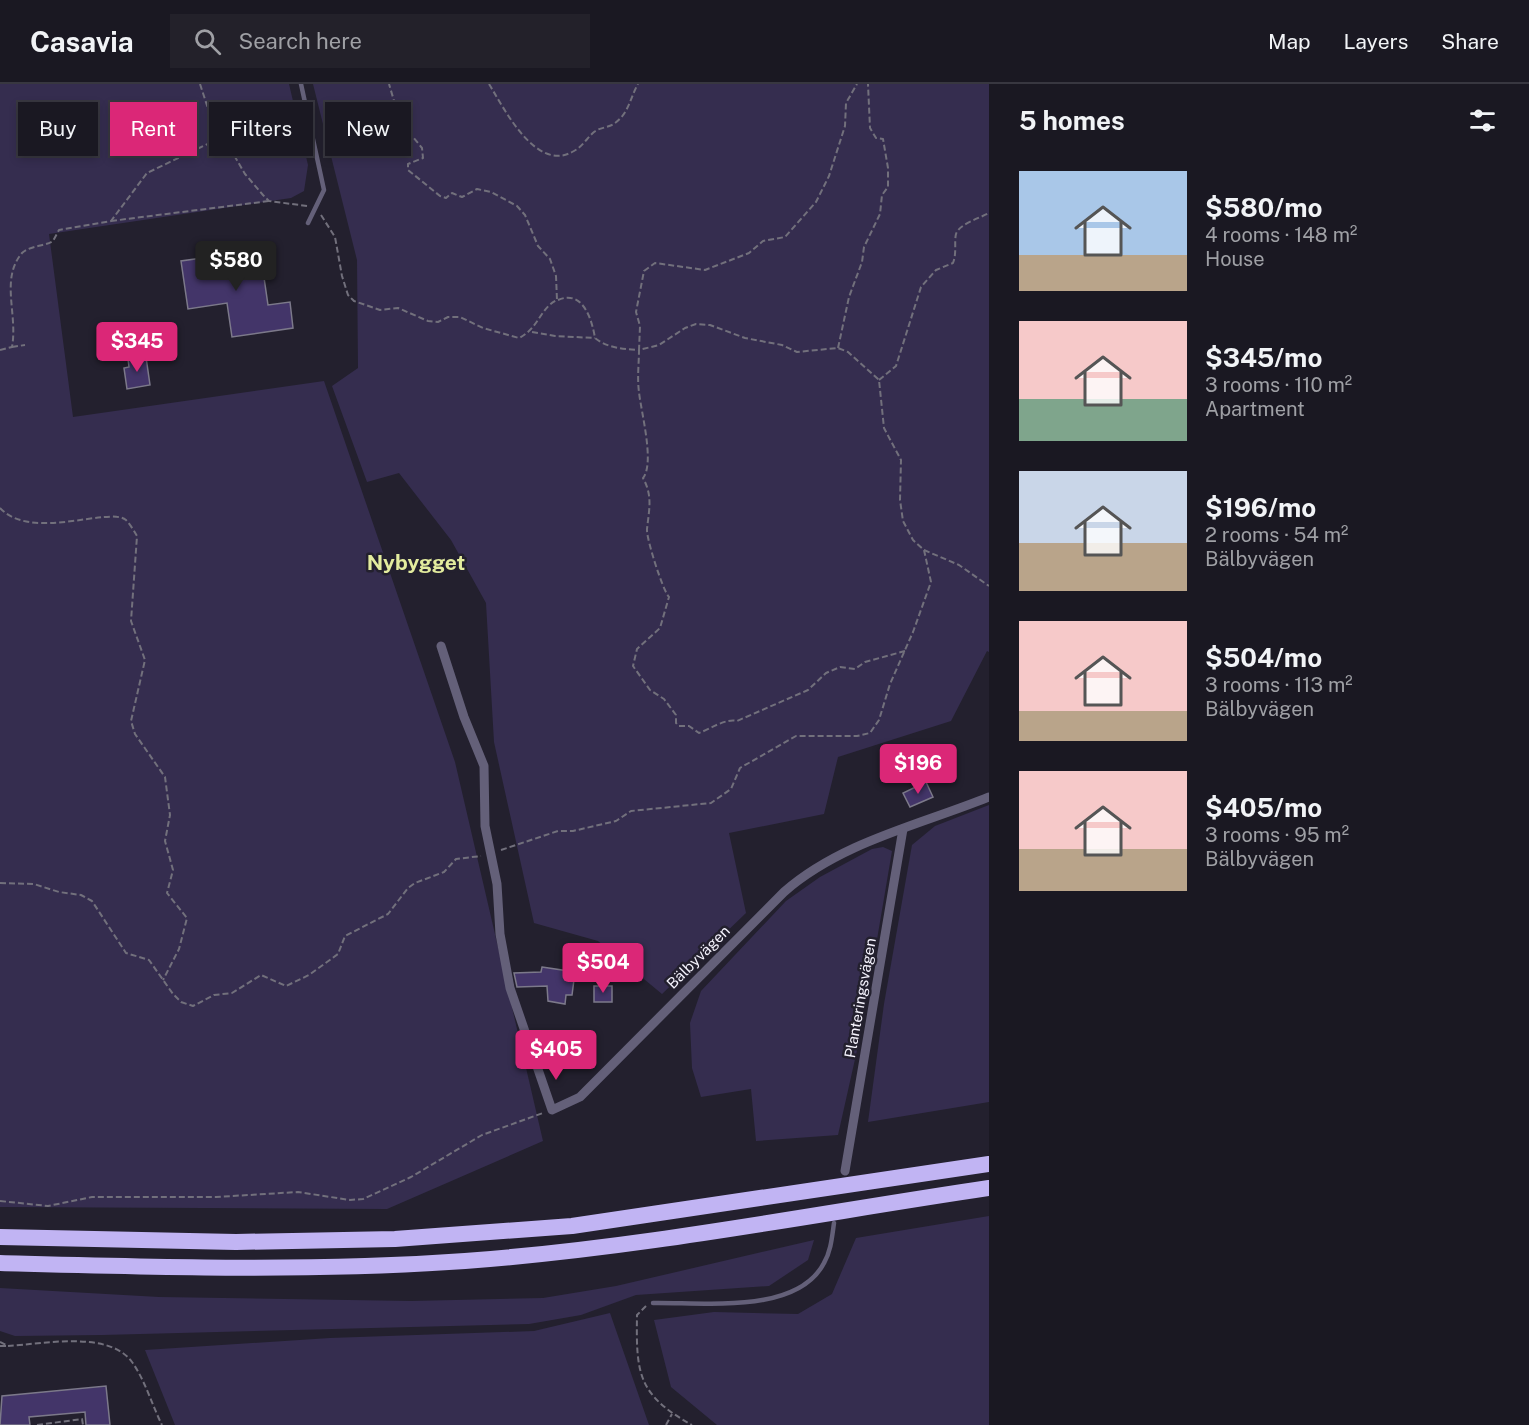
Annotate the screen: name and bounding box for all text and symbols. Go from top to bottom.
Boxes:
search box [170,14,590,68]
text: Casavia [30,25,134,58]
icon: search [191,25,224,58]
text: Search here [239,28,362,54]
text: Map [1268,29,1311,54]
text: Layers [1344,29,1408,54]
text: Share [1441,29,1499,54]
chip: Buy [18,102,98,156]
chip: Rent [110,102,197,156]
chip: Filters [209,102,313,156]
chip: New [325,102,411,156]
icon: filters [1466,104,1499,137]
text: 5 homes [1019,105,1125,136]
text: $580/mo [1205,192,1323,223]
icon: home [1067,195,1139,267]
text: 4 rooms · 148 m² [1205,223,1357,247]
pin: $580 [200,241,272,292]
text: House [1205,247,1265,271]
text: $580 [209,248,263,272]
pin: $345 [101,322,173,373]
text: $345 [110,329,164,353]
text: $345/mo [1205,342,1322,373]
icon: home [1067,345,1139,417]
text: 3 rooms · 110 m² [1205,373,1352,397]
text: Apartment [1205,397,1305,421]
text: $196/mo [1205,492,1316,523]
icon: home [1067,495,1139,567]
text: 2 rooms · 54 m² [1205,523,1348,547]
text: Bälbyvägen [1205,547,1314,571]
district label: Nybygget [367,550,465,575]
text: $504/mo [1205,642,1322,673]
icon: home [1067,645,1139,717]
text: 3 rooms · 113 m² [1205,673,1353,697]
text: Bälbyvägen [1205,697,1314,721]
pin: $196 [882,744,954,795]
text: $196 [894,751,942,775]
text: $405/mo [1205,792,1322,823]
icon: home [1067,795,1139,867]
text: 3 rooms · 95 m² [1205,823,1349,847]
text: Bälbyvägen [1205,847,1314,871]
street label: Bälbyvägen [663,922,733,992]
street label: Planteringsvägen [841,937,879,1059]
pin: $504 [567,943,639,994]
text: $504 [576,950,630,974]
pin: $405 [520,1030,592,1081]
text: $405 [529,1037,583,1061]

